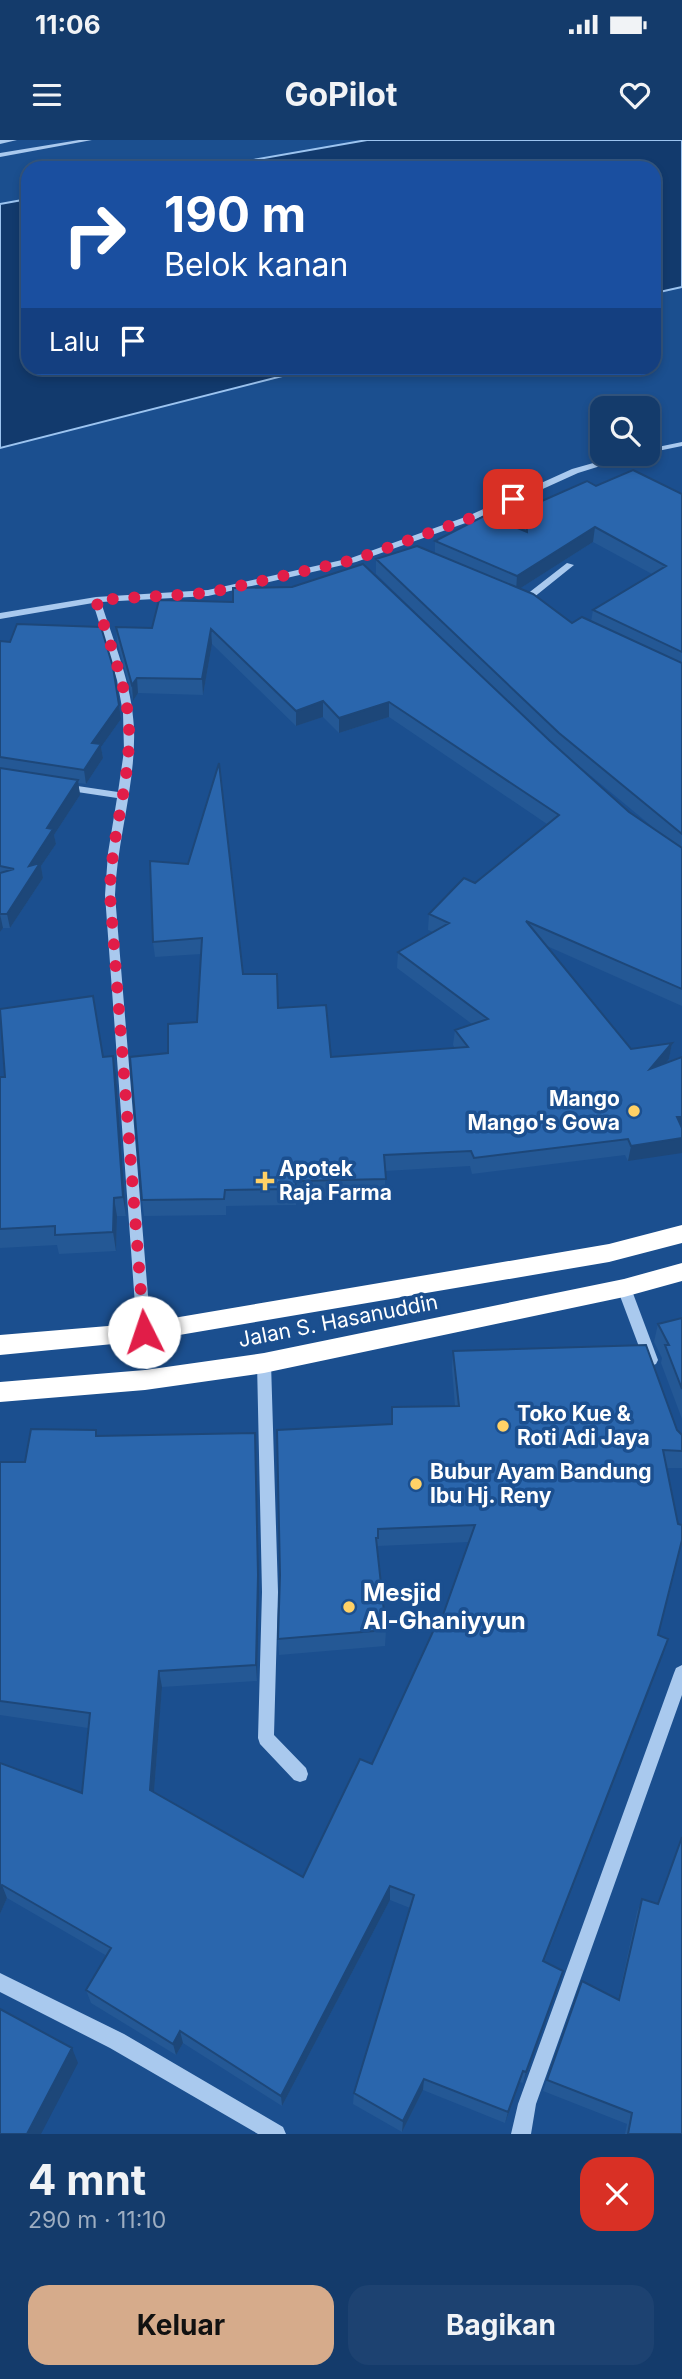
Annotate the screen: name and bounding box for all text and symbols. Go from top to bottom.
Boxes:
text: 11:06 [35,9,101,40]
text: GoPilot [284,75,398,114]
icon: menu [28,76,66,114]
icon: heart [616,76,654,114]
text: 190 m [164,185,306,244]
icon: right [49,189,140,280]
text: Belok kanan [164,245,348,284]
icon: arrive [114,322,152,360]
text: Lalu [49,326,100,357]
map controls [590,396,660,466]
button: search [590,396,660,466]
pin [483,469,543,529]
icon: arrive [494,480,532,518]
place label: Mango Mango's Gowa [467,1086,620,1135]
marker: Mango Mango's Gowa [626,1103,642,1119]
place label: Apotek Raja Farma [279,1156,392,1205]
marker: Apotek Raja Farma [257,1173,273,1189]
street label: Jalan S. Hasanuddin [236,1289,440,1352]
position arrow [107,1295,181,1369]
place label: Toko Kue & Roti Adi Jaya [517,1401,650,1450]
marker: Toko Kue & Roti Adi Jaya [495,1418,511,1434]
place label: Bubur Ayam Bandung Ibu Hj. Reny [430,1459,652,1508]
marker: Bubur Ayam Bandung Ibu Hj. Reny [408,1476,424,1492]
place label: Mesjid Al-Ghaniyyun [363,1578,526,1635]
marker: Mesjid Al-Ghaniyyun [341,1599,357,1615]
text: 4 mnt [28,2154,146,2205]
button: close [580,2157,654,2231]
text: 290 m · 11:10 [28,2206,166,2234]
button: Keluar [28,2285,334,2365]
button: Bagikan [348,2285,654,2365]

